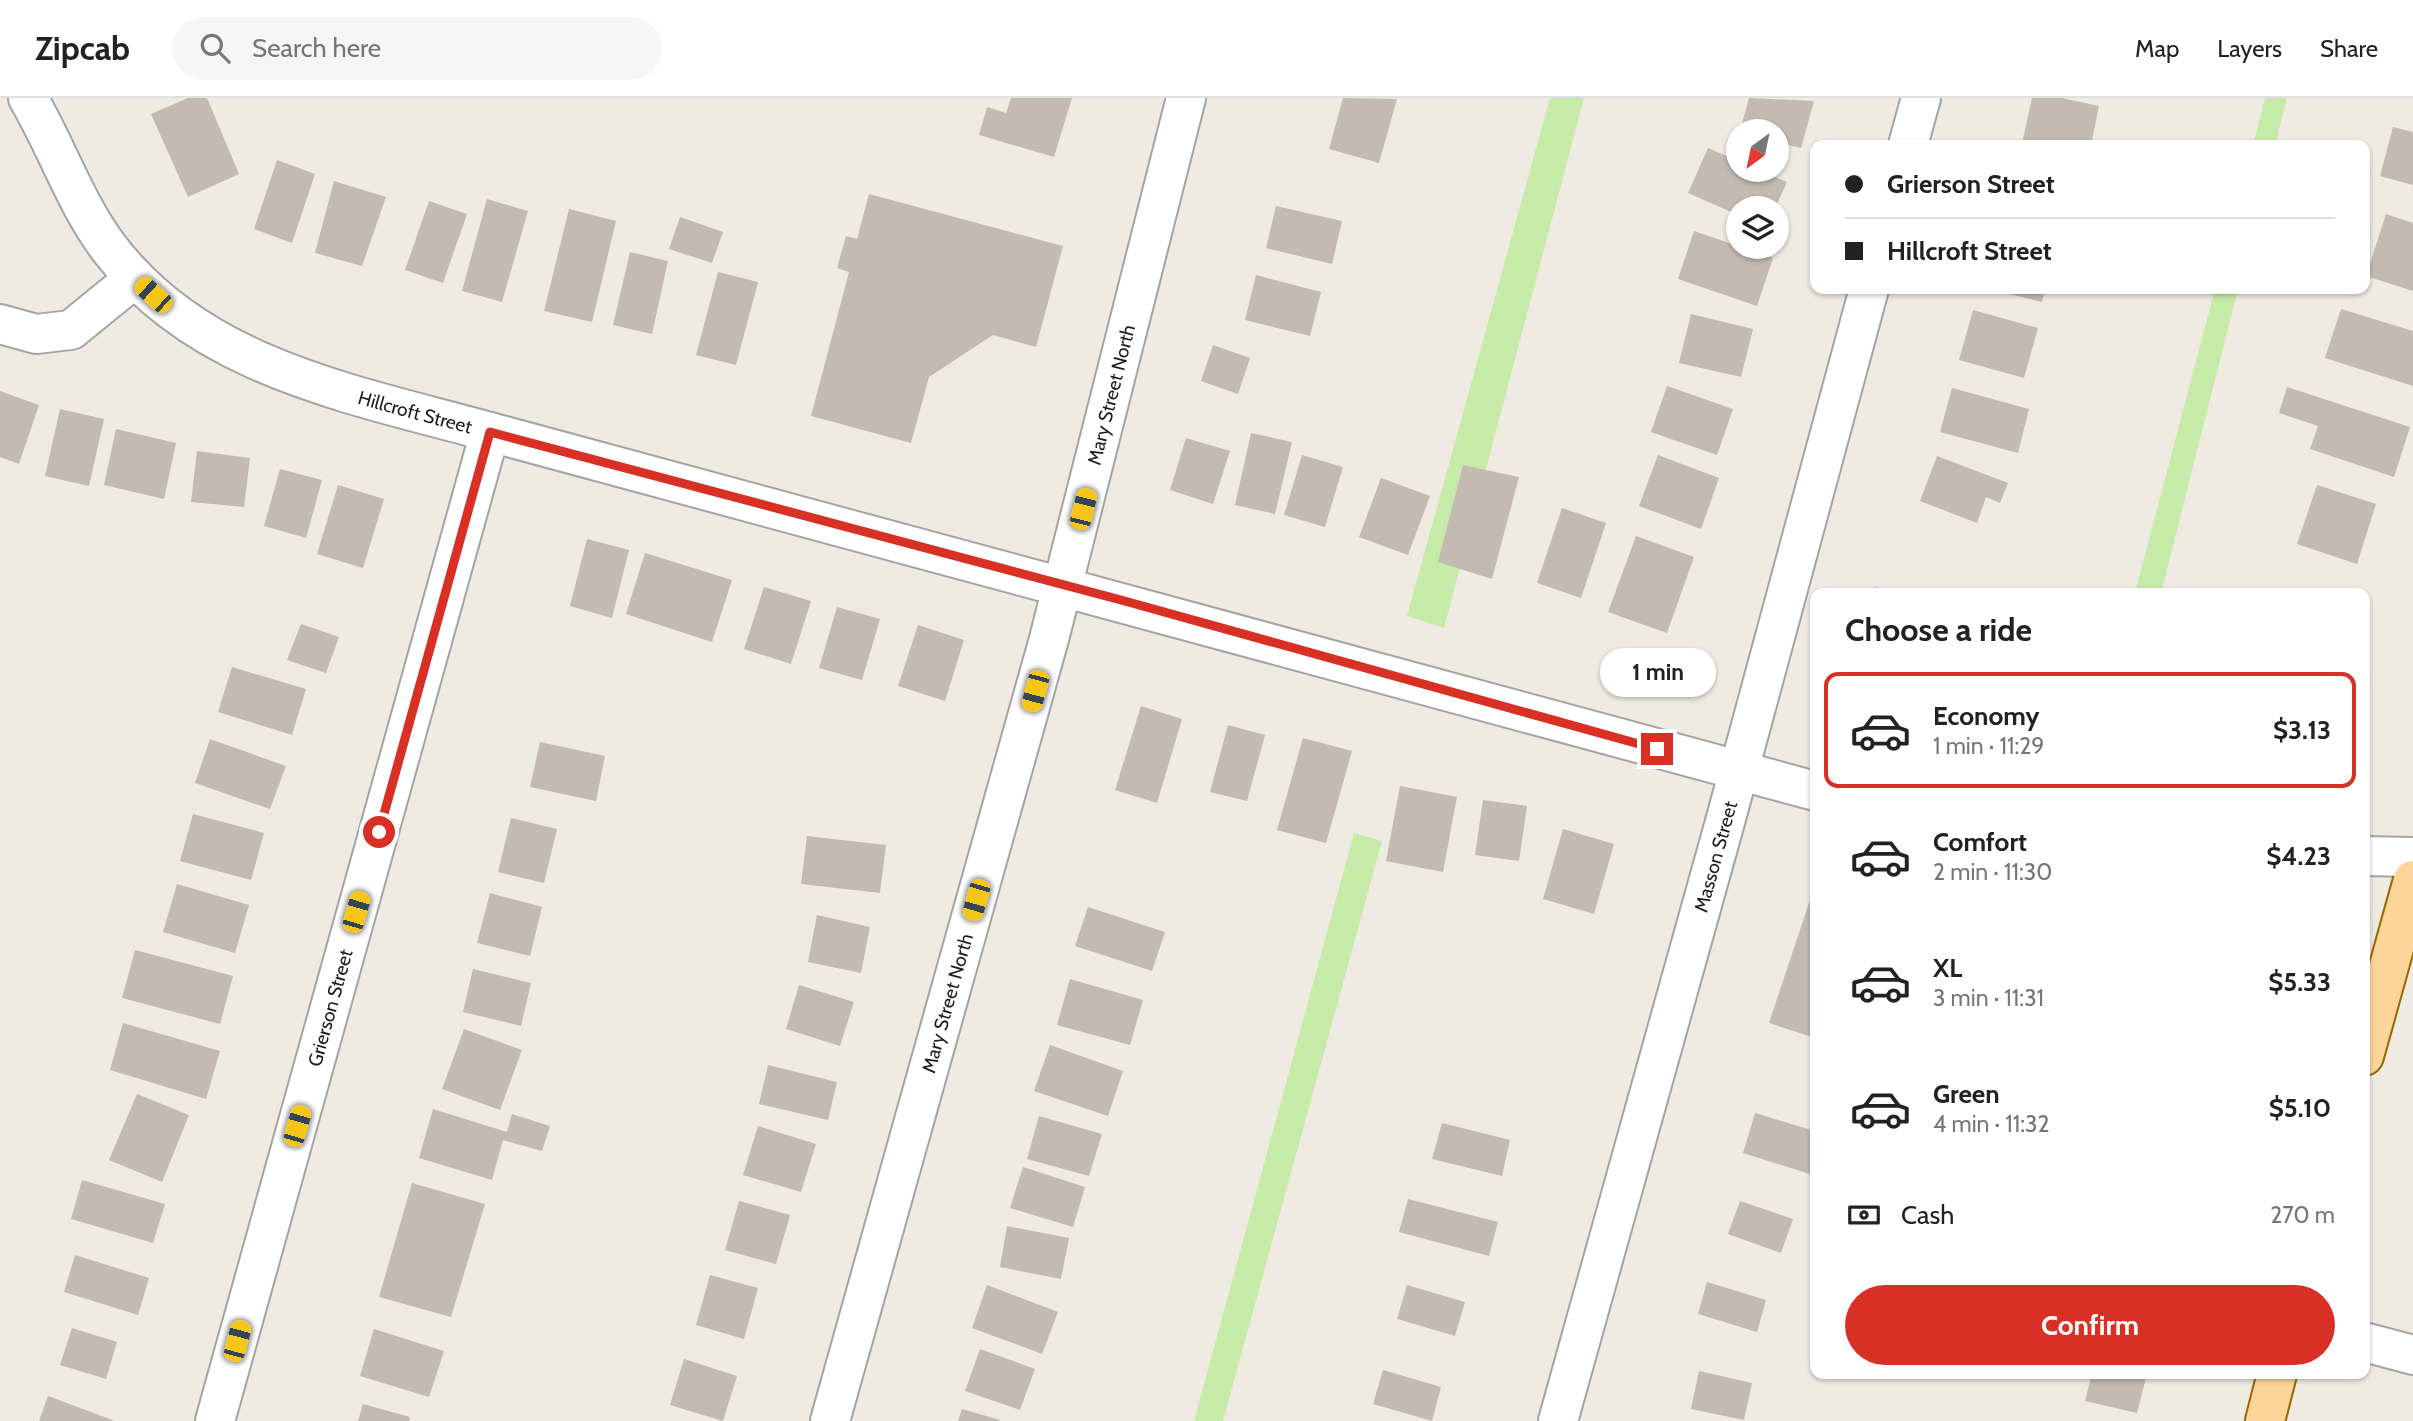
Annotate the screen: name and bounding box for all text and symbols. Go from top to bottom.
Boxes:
search box [172,17,662,80]
text: Zipcab [35,28,130,68]
icon: search [196,29,234,67]
text: Search here [252,32,381,64]
text: Map [2135,34,2179,63]
text: Layers [2217,34,2282,63]
text: Share [2320,34,2378,63]
north arrow [1726,119,1788,182]
map controls [1726,119,1789,259]
text: Grierson Street [1887,168,2055,200]
button: layers [1726,196,1789,259]
text: Hillcroft Street [1887,235,2052,267]
car [131,273,176,317]
street label: Mary Street North [1082,322,1140,467]
street label: Hillcroft Street [356,385,475,438]
car [1068,486,1099,532]
text: Choose a ride [1845,610,2032,649]
callout: 1 min [1599,648,1715,696]
text: 1 min [1632,658,1684,686]
car [1020,668,1051,714]
icon: car [1849,699,1912,762]
text: Economy [1933,700,2039,732]
text: $3.13 [2273,714,2331,746]
text: 1 min · 11:29 [1933,732,2044,760]
route end [1641,733,1673,765]
street label: Masson Street [1689,798,1742,915]
route start [363,816,395,848]
icon: car [1849,825,1912,888]
text: Comfort [1933,826,2027,858]
text: $4.23 [2266,840,2331,872]
text: 2 min · 11:30 [1933,858,2052,886]
car [961,877,992,923]
car [341,889,372,935]
street label: Mary Street North [917,931,978,1075]
street label: Grierson Street [303,946,357,1069]
icon: car [1849,951,1912,1014]
text: XL [1933,952,1962,984]
text: $5.33 [2268,966,2331,998]
text: 3 min · 11:31 [1933,984,2044,1012]
icon: car [1849,1077,1912,1140]
text: Green [1933,1078,2000,1110]
text: $5.10 [2269,1092,2331,1124]
car [282,1103,313,1149]
text: 4 min · 11:32 [1933,1110,2049,1138]
icon: cash [1845,1196,1883,1234]
text: Cash [1901,1199,1954,1231]
text: 270 m [2270,1201,2335,1229]
button: Confirm [1845,1285,2335,1365]
car [222,1318,253,1364]

